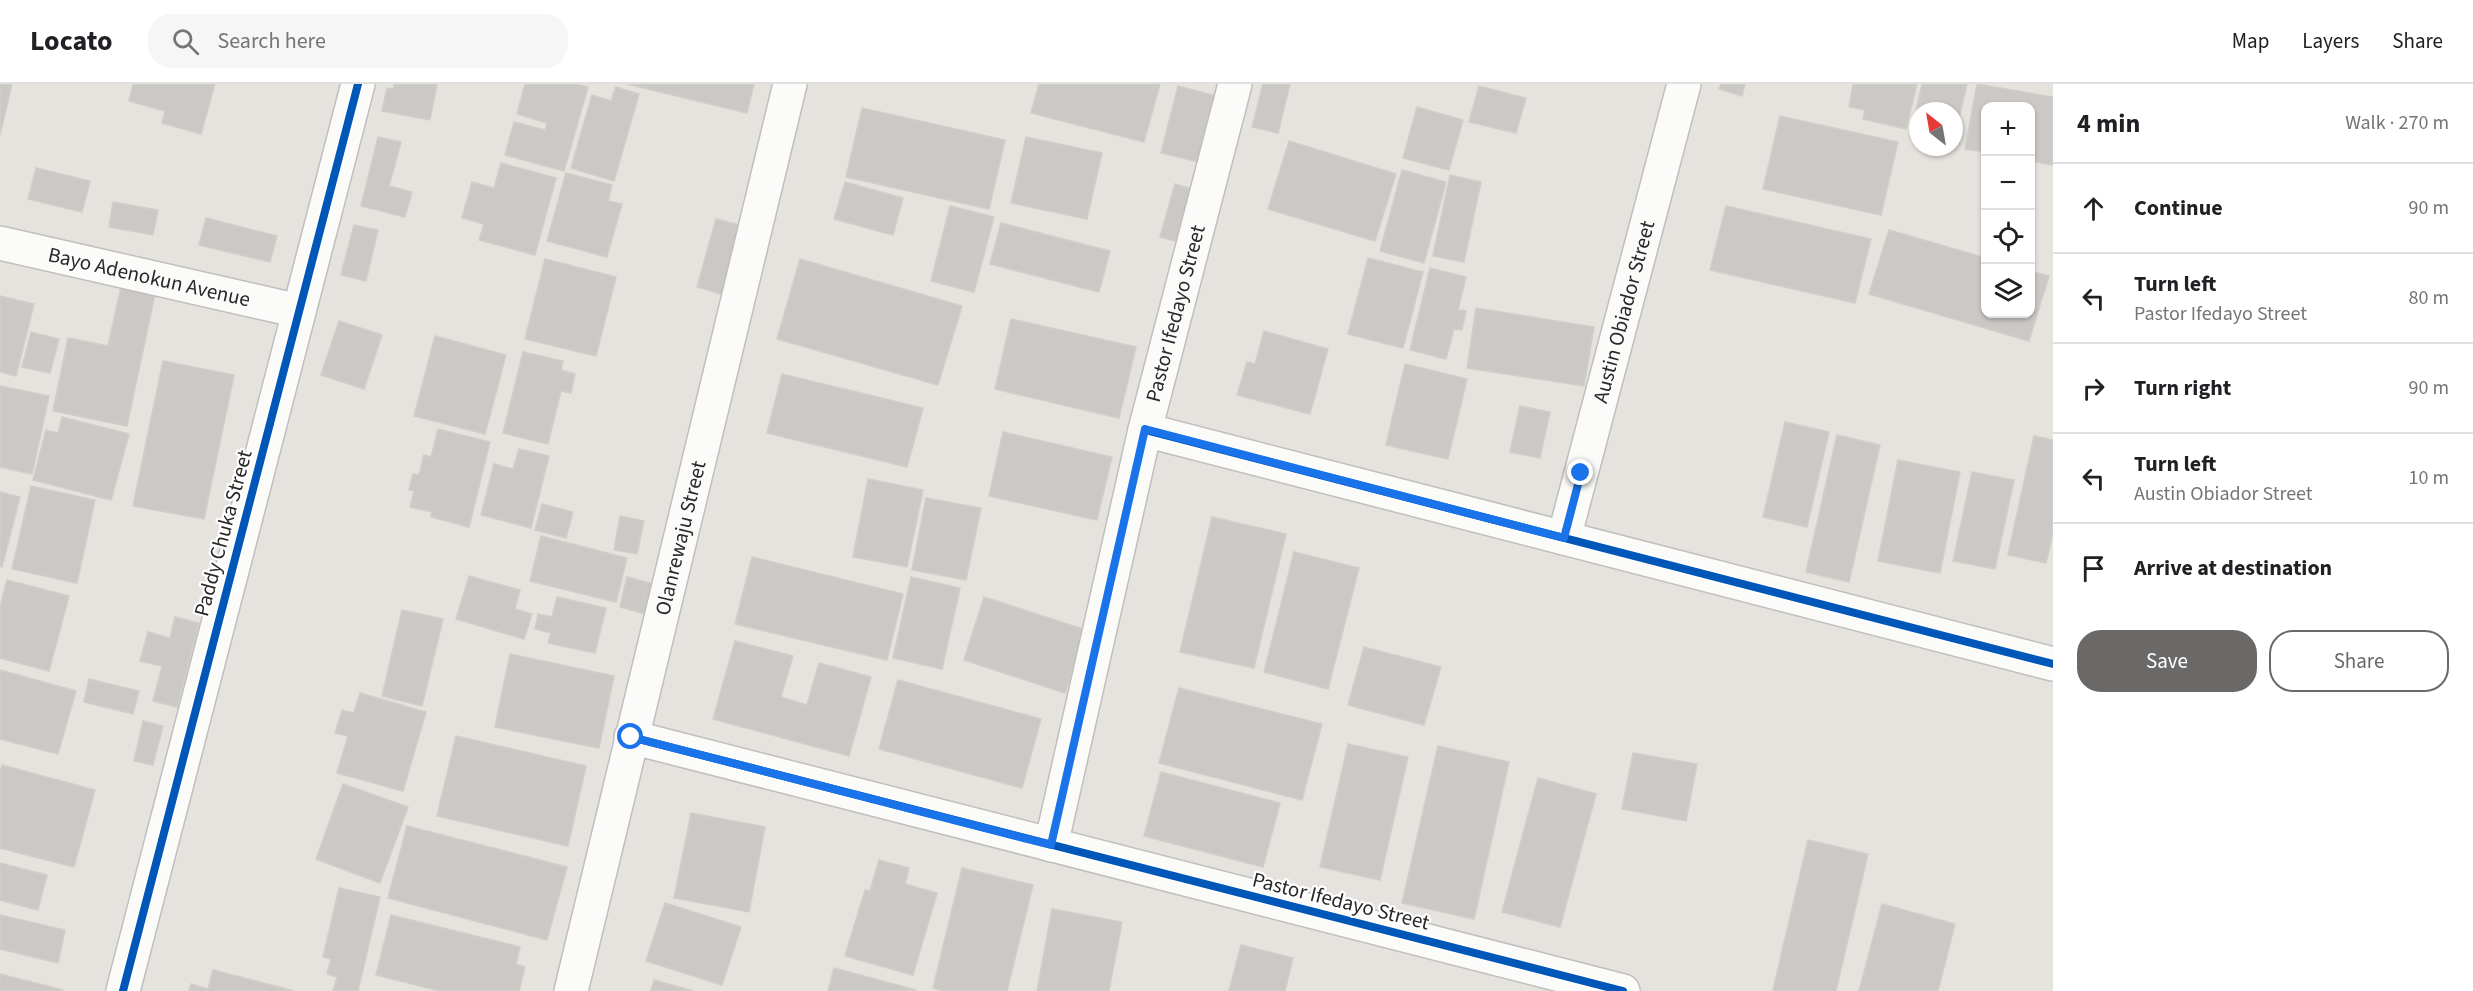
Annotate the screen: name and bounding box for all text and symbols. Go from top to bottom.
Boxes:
search box [148,14,568,68]
text: Locato [30,21,112,61]
icon: search [169,25,202,58]
text: Search here [217,25,326,57]
text: Map [2232,26,2269,56]
text: Layers [2302,26,2359,56]
text: Share [2392,26,2443,56]
north arrow [1909,102,1963,156]
map controls [1981,102,2035,318]
button: + [1981,102,2035,156]
text: 4 min [2077,105,2140,142]
text: Walk · 270 m [2345,109,2449,137]
button: − [1981,156,2035,210]
icon: ahead [2077,192,2110,225]
text: Continue [2134,192,2223,224]
text: 90 m [2409,194,2449,222]
button: locate [1981,210,2035,264]
street label: Austin Obiador Street [1585,217,1662,406]
street label: Pastor Ifedayo Street [1138,222,1213,405]
street label: Bayo Adenokun Avenue [45,239,253,314]
button: layers [1981,264,2035,318]
text: Turn left [2134,268,2216,300]
icon: left [2077,282,2110,315]
text: 80 m [2409,284,2449,312]
text: Pastor Ifedayo Street [2134,300,2307,328]
icon: right [2077,372,2110,405]
text: Turn right [2134,372,2231,404]
text: 90 m [2409,374,2449,402]
street label: Paddy Chuka Street [186,446,260,620]
text: Turn left [2134,448,2216,480]
street label: Olanrewaju Street [647,458,713,618]
route end [1567,459,1593,485]
icon: left [2077,462,2110,495]
text: 10 m [2409,464,2449,492]
text: Austin Obiador Street [2134,480,2313,508]
icon: arrive [2077,552,2110,585]
text: Arrive at destination [2134,552,2332,584]
button: Save [2077,630,2257,692]
button: Share [2269,630,2449,692]
route start [617,723,643,749]
street label: Pastor Ifedayo Street [1249,864,1433,938]

